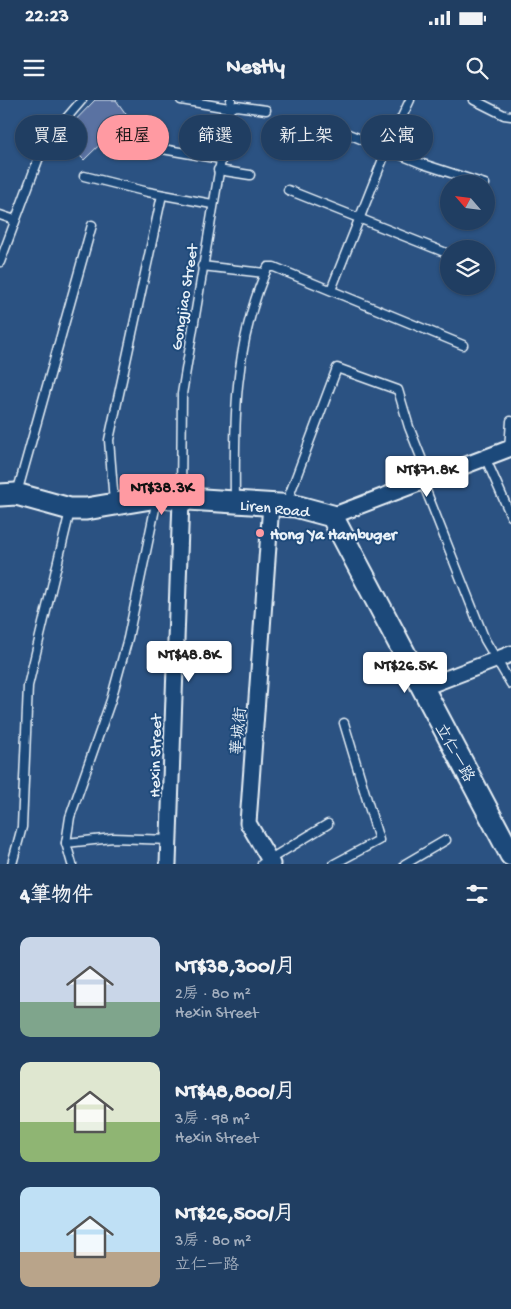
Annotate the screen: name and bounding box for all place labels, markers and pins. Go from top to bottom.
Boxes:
pin: NT$71.8K [375,456,479,498]
pin: NT$38.3K [110,474,214,516]
marker: Hong Ya Hambuger [254,527,266,539]
place label: Hong Ya Hambuger [270,527,399,546]
pin: NT$48.8K [137,640,241,683]
pin: NT$26.5K [353,652,457,694]

